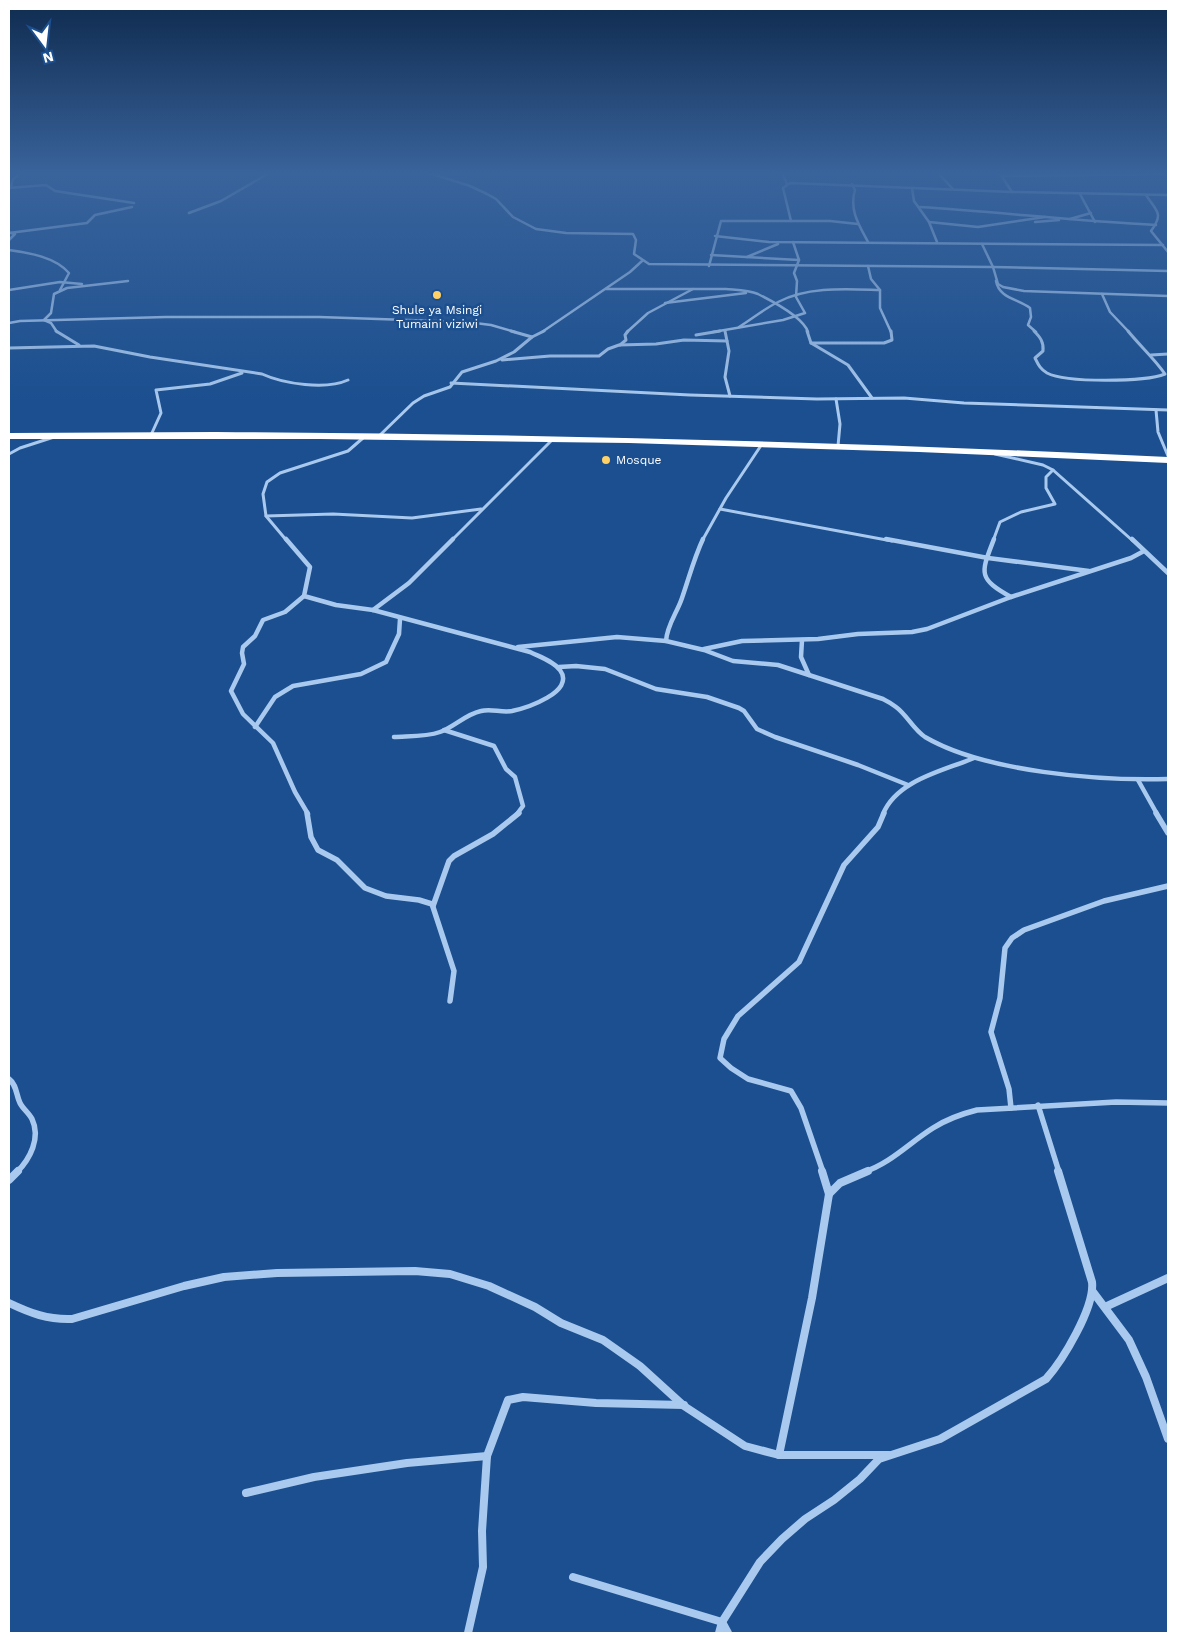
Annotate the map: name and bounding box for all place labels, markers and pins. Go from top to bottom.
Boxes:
marker: Shule ya Msingi Tumaini viziwi [431,289,443,301]
place label: Shule ya Msingi Tumaini viziwi [392,303,482,331]
place label: Mosque [616,453,662,467]
marker: Mosque [600,454,612,466]

